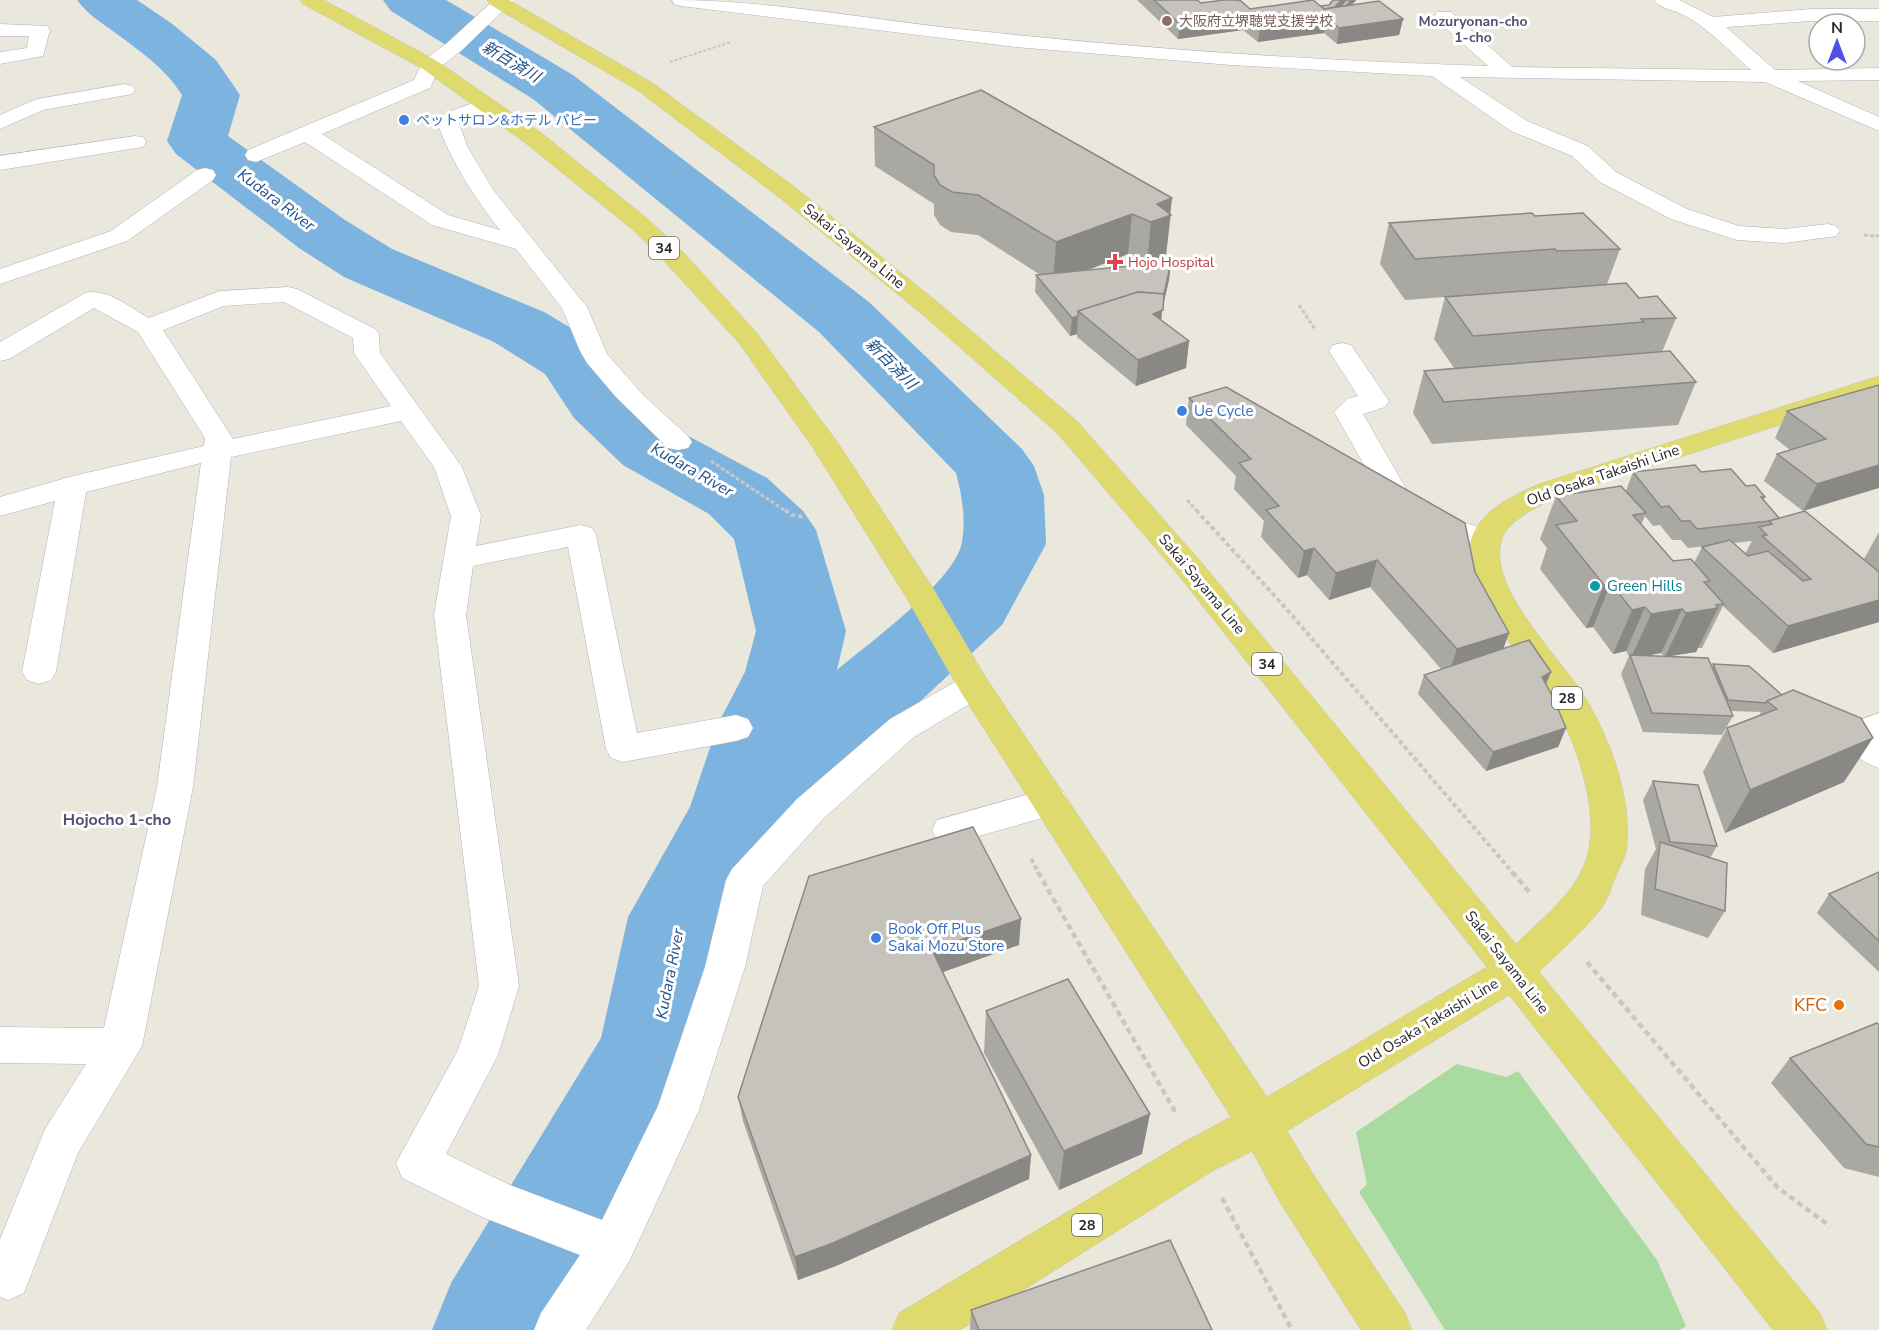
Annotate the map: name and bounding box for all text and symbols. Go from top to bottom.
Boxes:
place label: 大阪府立堺聴覚支援学校 [1179,12,1333,31]
district label: Mozuryonan-cho 1-cho [1418,12,1528,47]
north arrow [1807,12,1867,72]
marker: 大阪府立堺聴覚支援学校 [1160,14,1174,28]
text: N [1831,17,1843,39]
water label: 新百済川 [478,36,546,89]
place label: ペットサロン&ホテル パピー [416,111,597,130]
marker: ペットサロン&ホテル パピー [397,113,411,127]
water label: Kudara River [233,164,320,237]
street label: Sakai Sayama Line [799,199,909,293]
road number: 34 [649,237,679,259]
marker: Hojo Hospital [1106,253,1124,271]
place label: Hojo Hospital [1128,253,1215,272]
water label: 新百済川 [861,334,923,396]
place label: Ue Cycle [1194,401,1253,421]
marker: Ue Cycle [1175,404,1189,418]
water label: Kudara River [647,438,738,503]
street label: Old Osaka Takaishi Line [1524,439,1682,511]
street label: Sakai Sayama Line [1154,530,1250,638]
place label: Green Hills [1607,576,1682,596]
marker: Green Hills [1588,579,1602,593]
road number: 34 [1252,653,1282,675]
road number: 28 [1552,687,1582,709]
district label: Hojocho 1-cho [63,809,171,831]
street label: Sakai Sayama Line [1461,906,1553,1018]
place label: Book Off Plus Sakai Mozu Store [888,919,1004,956]
water label: Kudara River [650,926,690,1021]
marker: Book Off Plus Sakai Mozu Store [869,931,883,945]
street label: Old Osaka Takaishi Line [1354,973,1502,1073]
place label: KFC [1794,993,1827,1017]
marker: KFC [1832,998,1846,1012]
road number: 28 [1072,1214,1102,1236]

